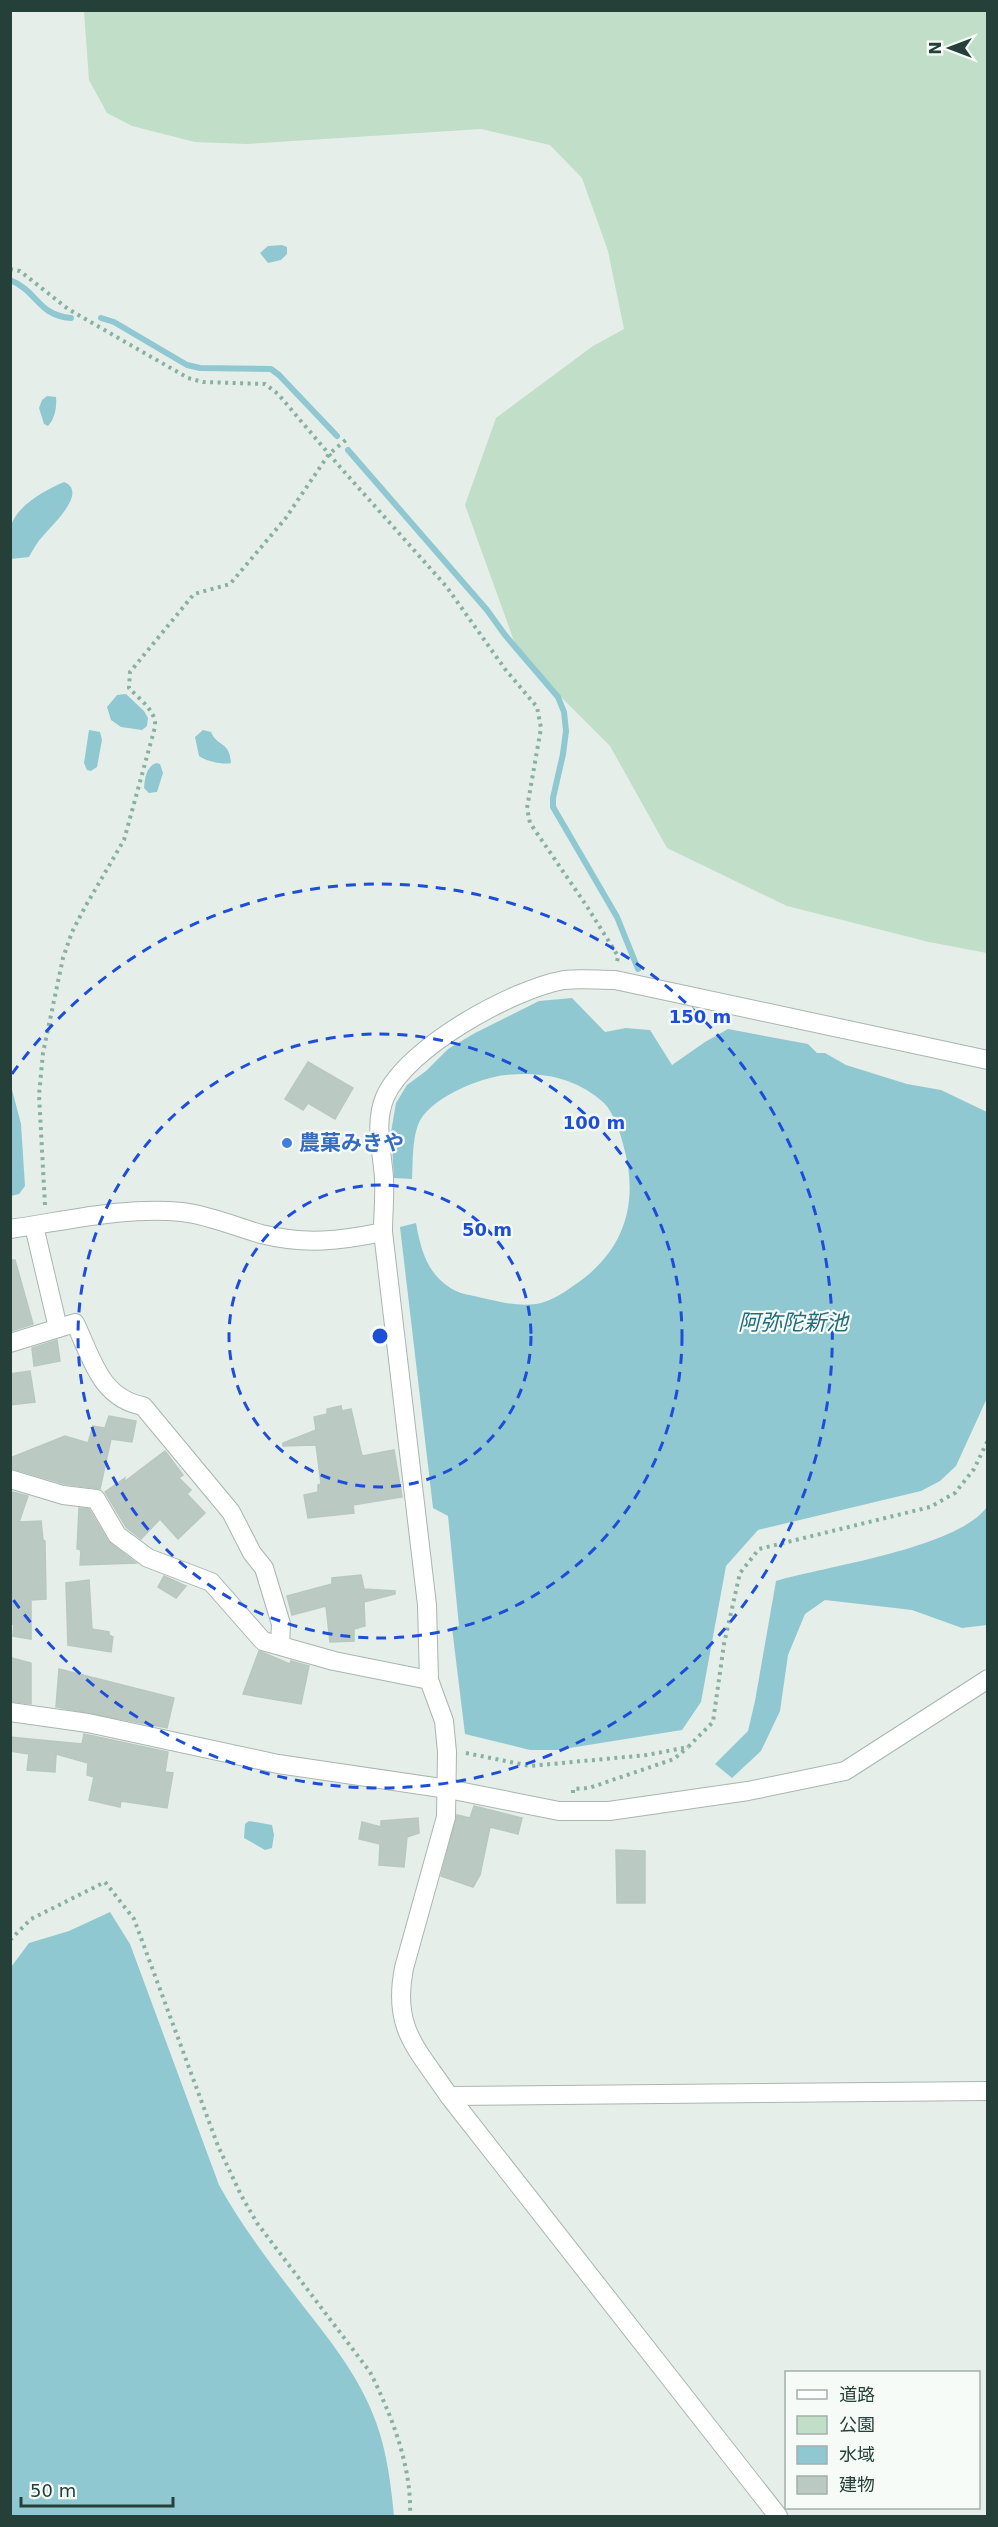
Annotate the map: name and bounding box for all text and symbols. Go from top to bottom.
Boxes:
north arrow [920,18,980,78]
text: N [926,41,945,55]
text: 150 m [669,1006,731,1027]
text: 100 m [563,1112,625,1133]
place label: 農菓みきや [299,1131,404,1155]
marker: 農菓みきや [280,1136,294,1150]
text: 50 m [462,1219,512,1240]
water label: 阿弥陀新池 [738,1310,850,1335]
centre of rings [370,1326,390,1346]
legend [785,2371,980,2509]
text: 道路 [839,2384,875,2405]
text: 公園 [839,2414,875,2435]
text: 水域 [839,2444,875,2465]
scale bar [21,2470,172,2508]
text: 建物 [839,2474,875,2495]
text: 50 m [30,2480,76,2501]

